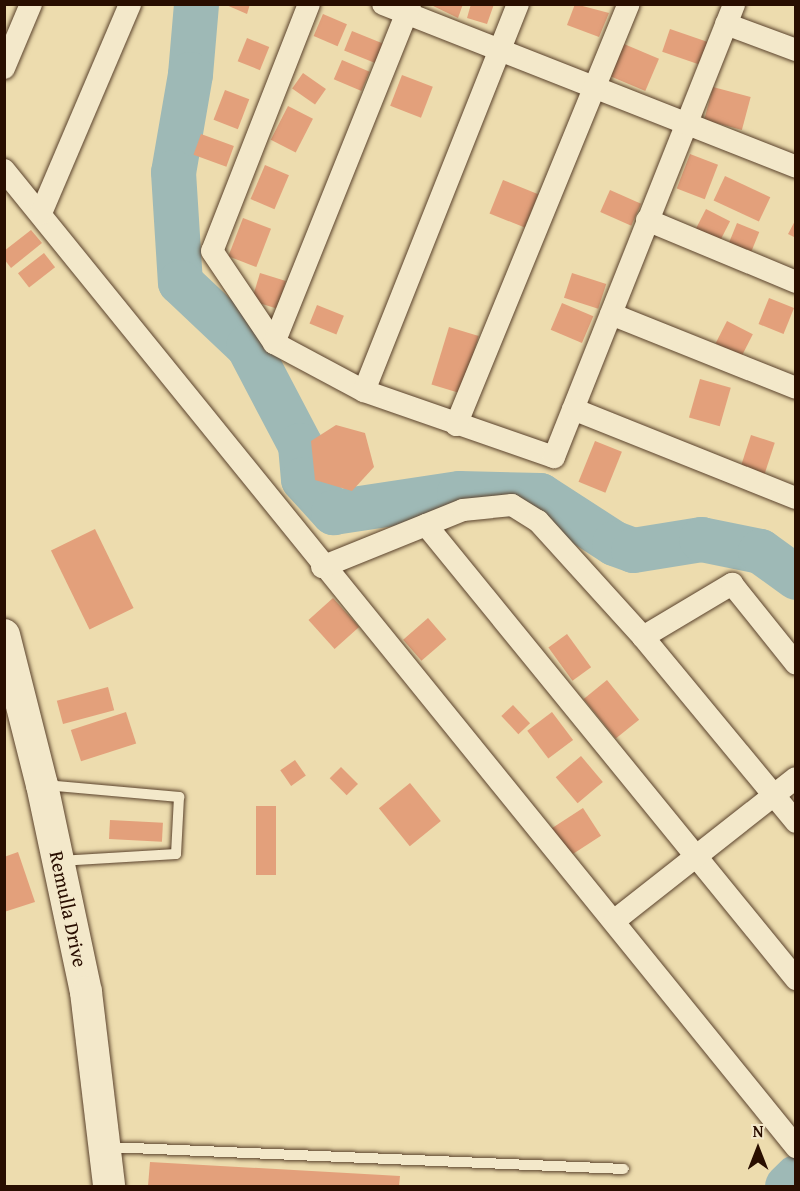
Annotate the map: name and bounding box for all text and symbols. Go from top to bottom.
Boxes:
street label: Remulla Drive [45,849,93,969]
north arrow [728,1119,788,1179]
text: N [753,1119,763,1143]

